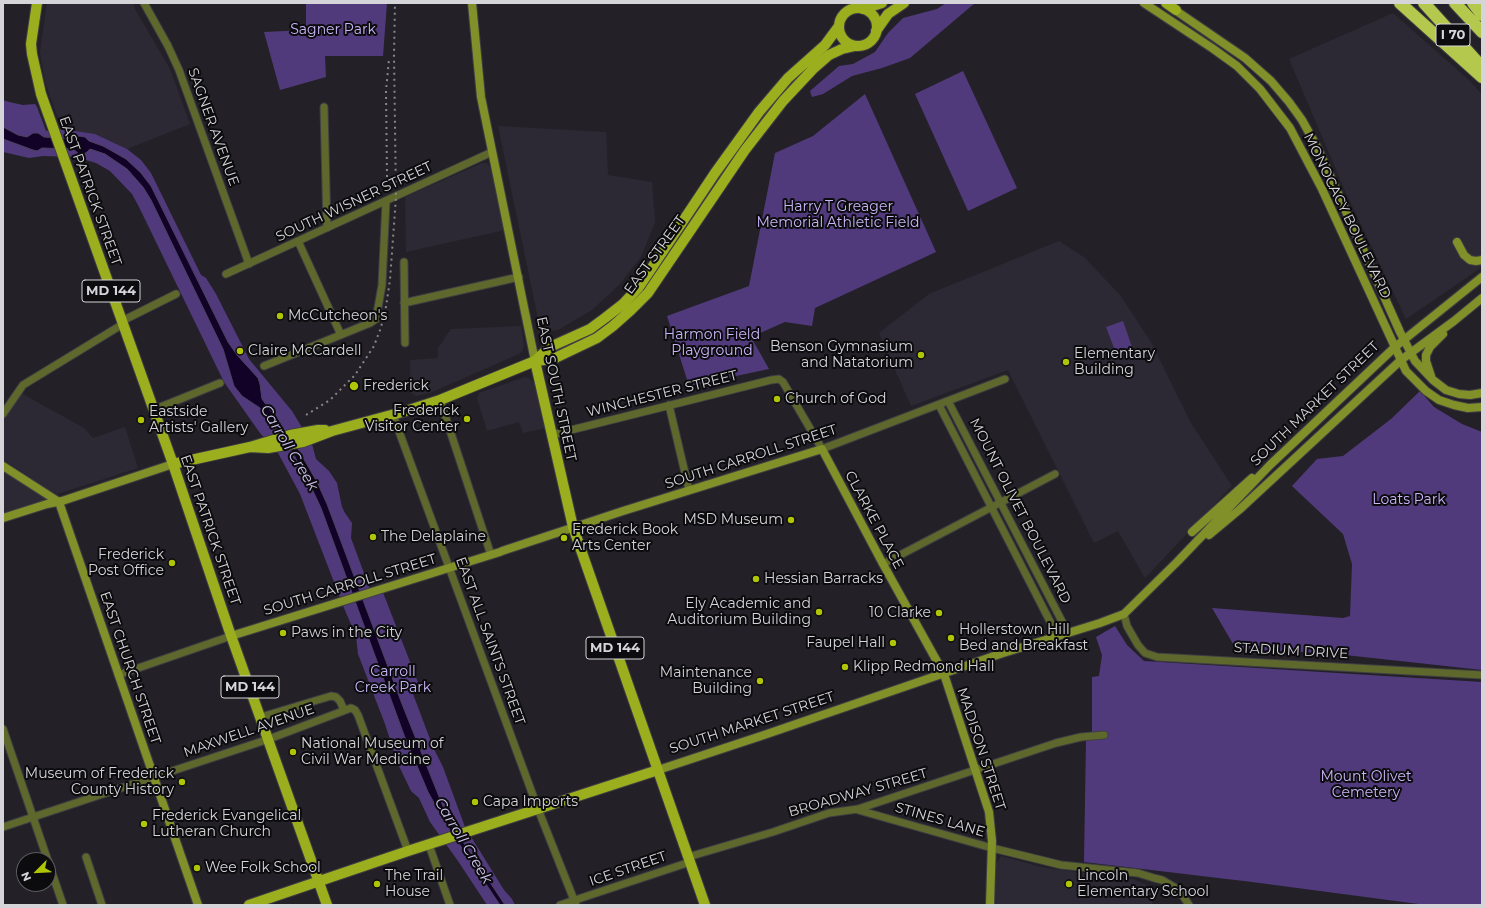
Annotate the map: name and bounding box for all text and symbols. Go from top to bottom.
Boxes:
park label: Sagner Park [290,22,376,38]
road number: I 70 [1436,24,1470,46]
street label: SAGNER AVENUE [184,66,242,188]
street label: EAST PATRICK STREET [55,114,125,268]
street label: MONOCACY BOULEVARD [1300,131,1394,301]
street label: SOUTH WISNER STREET [273,158,435,246]
park label: Harry T Greager Memorial Athletic Field [756,199,920,232]
street label: EAST STREET [621,212,689,298]
road number: MD 144 [82,280,140,302]
place label: McCutcheon's [288,308,387,324]
marker: McCutcheon's [275,311,285,321]
street label: EAST SOUTH STREET [532,315,580,463]
park label: Harmon Field Playground [664,327,760,360]
street label: SOUTH MARKET STREET [1247,338,1383,470]
place label: Benson Gymnasium and Natatorium [770,339,913,372]
place label: Claire McCardell [248,343,362,359]
marker: Claire McCardell [235,346,245,356]
place label: Elementary Building [1074,346,1155,378]
marker: Benson Gymnasium and Natatorium [916,350,926,360]
marker: Elementary Building [1061,357,1071,367]
street label: WINCHESTER STREET [585,367,739,421]
place label: Frederick [363,378,429,394]
marker: Frederick [348,380,360,392]
place label: Church of God [785,391,886,407]
marker: Church of God [772,394,782,404]
water label: Carroll Creek [256,402,322,494]
place label: Frederick Visitor Center [365,403,459,436]
place label: Eastside Artists' Gallery [149,404,248,436]
marker: Frederick Visitor Center [462,414,472,424]
marker: Eastside Artists' Gallery [136,415,146,425]
street label: MOUNT OLIVET BOULEVARD [966,416,1074,606]
street label: SOUTH CARROLL STREET [663,421,839,493]
street label: EAST PATRICK STREET [176,453,244,607]
street label: CLARKE PLACE [841,468,907,572]
park label: Loats Park [1372,492,1446,508]
place label: MSD Museum [683,512,783,528]
marker: MSD Museum [786,515,796,525]
place label: Frederick Book Arts Center [572,522,678,554]
place label: The Delaplaine [381,529,486,545]
marker: The Delaplaine [368,532,378,542]
marker: Frederick Book Arts Center [559,533,569,543]
place label: Frederick Post Office [88,547,164,580]
street label: SOUTH CARROLL STREET [262,551,438,619]
street label: EAST ALL SAINTS STREET [452,555,528,727]
marker: Frederick Post Office [167,558,177,568]
place label: Hessian Barracks [764,571,883,587]
marker: Hessian Barracks [751,574,761,584]
street label: EAST CHURCH STREET [96,589,164,747]
place label: Ely Academic and Auditorium Building [667,596,811,628]
place label: 10 Clarke [869,605,931,621]
marker: Ely Academic and Auditorium Building [814,607,824,617]
marker: 10 Clarke [934,608,944,618]
place label: Hollerstown Hill Bed and Breakfast [959,622,1088,654]
place label: Paws in the City [291,625,402,641]
marker: Paws in the City [278,628,288,638]
marker: Hollerstown Hill Bed and Breakfast [946,633,956,643]
place label: Faupel Hall [806,635,885,651]
road number: MD 144 [586,637,644,659]
marker: Faupel Hall [888,638,898,648]
street label: STADIUM DRIVE [1233,640,1349,662]
place label: Klipp Redmond Hall [853,659,995,675]
marker: Klipp Redmond Hall [840,662,850,672]
park label: Carroll Creek Park [355,664,431,696]
place label: Maintenance Building [660,665,752,698]
road number: MD 144 [221,676,279,698]
marker: Maintenance Building [755,676,765,686]
street label: MADISON STREET [953,686,1009,812]
street label: SOUTH MARKET STREET [667,688,837,758]
street label: MAXWELL AVENUE [181,701,317,761]
place label: National Museum of Civil War Medicine [301,736,444,768]
marker: National Museum of Civil War Medicine [288,747,298,757]
street label: BROADWAY STREET [786,765,930,821]
place label: Museum of Frederick County History [25,766,174,798]
park label: Mount Olivet Cemetery [1320,769,1412,802]
marker: Museum of Frederick County History [177,777,187,787]
place label: Capa Imports [483,794,578,810]
water label: Carroll Creek [430,795,496,887]
marker: Capa Imports [470,797,480,807]
street label: STINES LANE [893,799,987,841]
place label: Frederick Evangelical Lutheran Church [152,808,301,840]
marker: Frederick Evangelical Lutheran Church [139,819,149,829]
street label: ICE STREET [587,848,669,890]
north arrow [16,852,56,892]
place label: Wee Folk School [205,860,321,876]
marker: Wee Folk School [192,863,202,873]
place label: The Trail House [385,868,443,900]
place label: Lincoln Elementary School [1077,868,1209,900]
text: N [18,870,34,883]
marker: The Trail House [372,879,382,889]
marker: Lincoln Elementary School [1064,879,1074,889]

